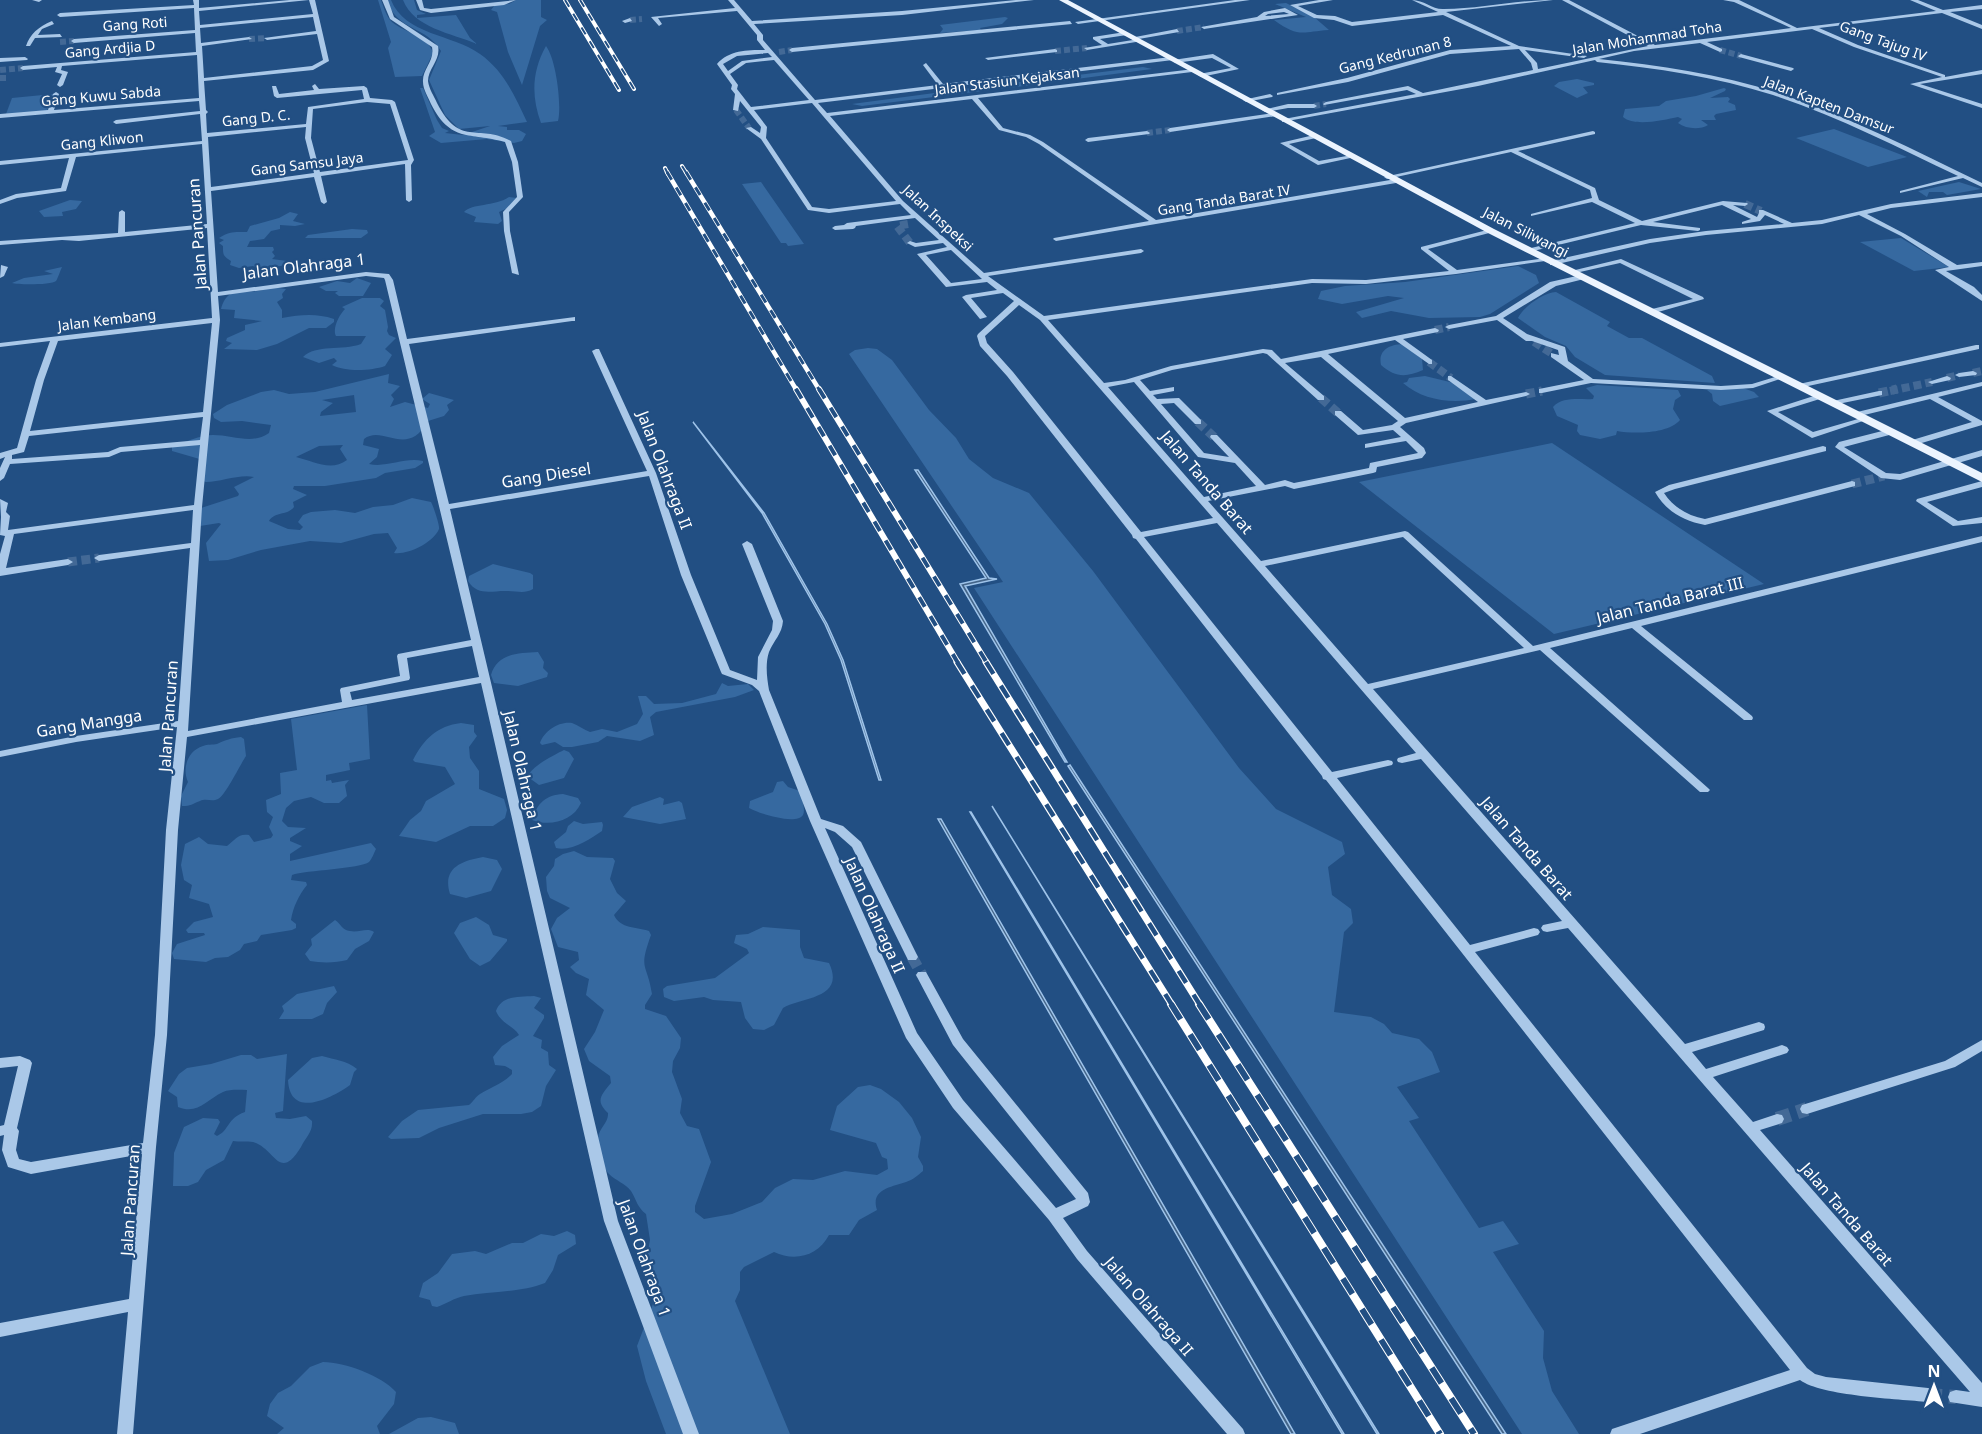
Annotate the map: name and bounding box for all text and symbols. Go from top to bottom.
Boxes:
street label: Gang Roti [102,12,168,35]
street label: Jalan Mohammad Toha [1569,16,1723,59]
street label: Gang Tajug IV [1837,16,1930,65]
street label: Gang Kedrunan 8 [1337,31,1453,78]
street label: Gang Ardjia D [64,35,156,62]
street label: Jalan Stasiun Kejaksan [931,62,1081,99]
street label: Jalan Kapten Damsur [1759,70,1897,138]
street label: Gang Kuwu Sabda [40,81,162,110]
street label: Gang D. C. [221,104,291,131]
street label: Gang Kliwon [60,127,144,154]
street label: Gang Samsu Jaya [250,147,364,180]
street label: Jalan Pancuran [182,177,212,293]
street label: Jalan Inspeksi [898,179,978,255]
street label: Gang Tanda Barat IV [1156,180,1292,219]
street label: Jalan Siliwangi [1478,201,1572,261]
street label: Jalan Olahraga 1 [239,248,367,285]
street label: Jalan Kembang [55,304,157,335]
street label: Jalan Olahraga II [632,406,698,532]
street label: Jalan Tanda Barat [1155,424,1258,539]
street label: Gang Diesel [500,457,592,493]
street label: Jalan Tanda Barat III [1592,571,1746,629]
street label: Jalan Pancuran [153,659,183,775]
street label: Gang Mangga [35,704,143,742]
street label: Jalan Olahraga 1 [498,706,548,834]
street label: Jalan Tanda Barat [1475,790,1578,905]
street label: Jalan Olahraga II [839,852,910,977]
street label: Jalan Pancuran [115,1143,145,1259]
street label: Jalan Tanda Barat [1795,1156,1898,1271]
street label: Jalan Olahraga 1 [613,1194,676,1320]
street label: Jalan Olahraga II [1098,1250,1198,1360]
north arrow [1904,1356,1964,1416]
text: N [1927,1360,1941,1382]

